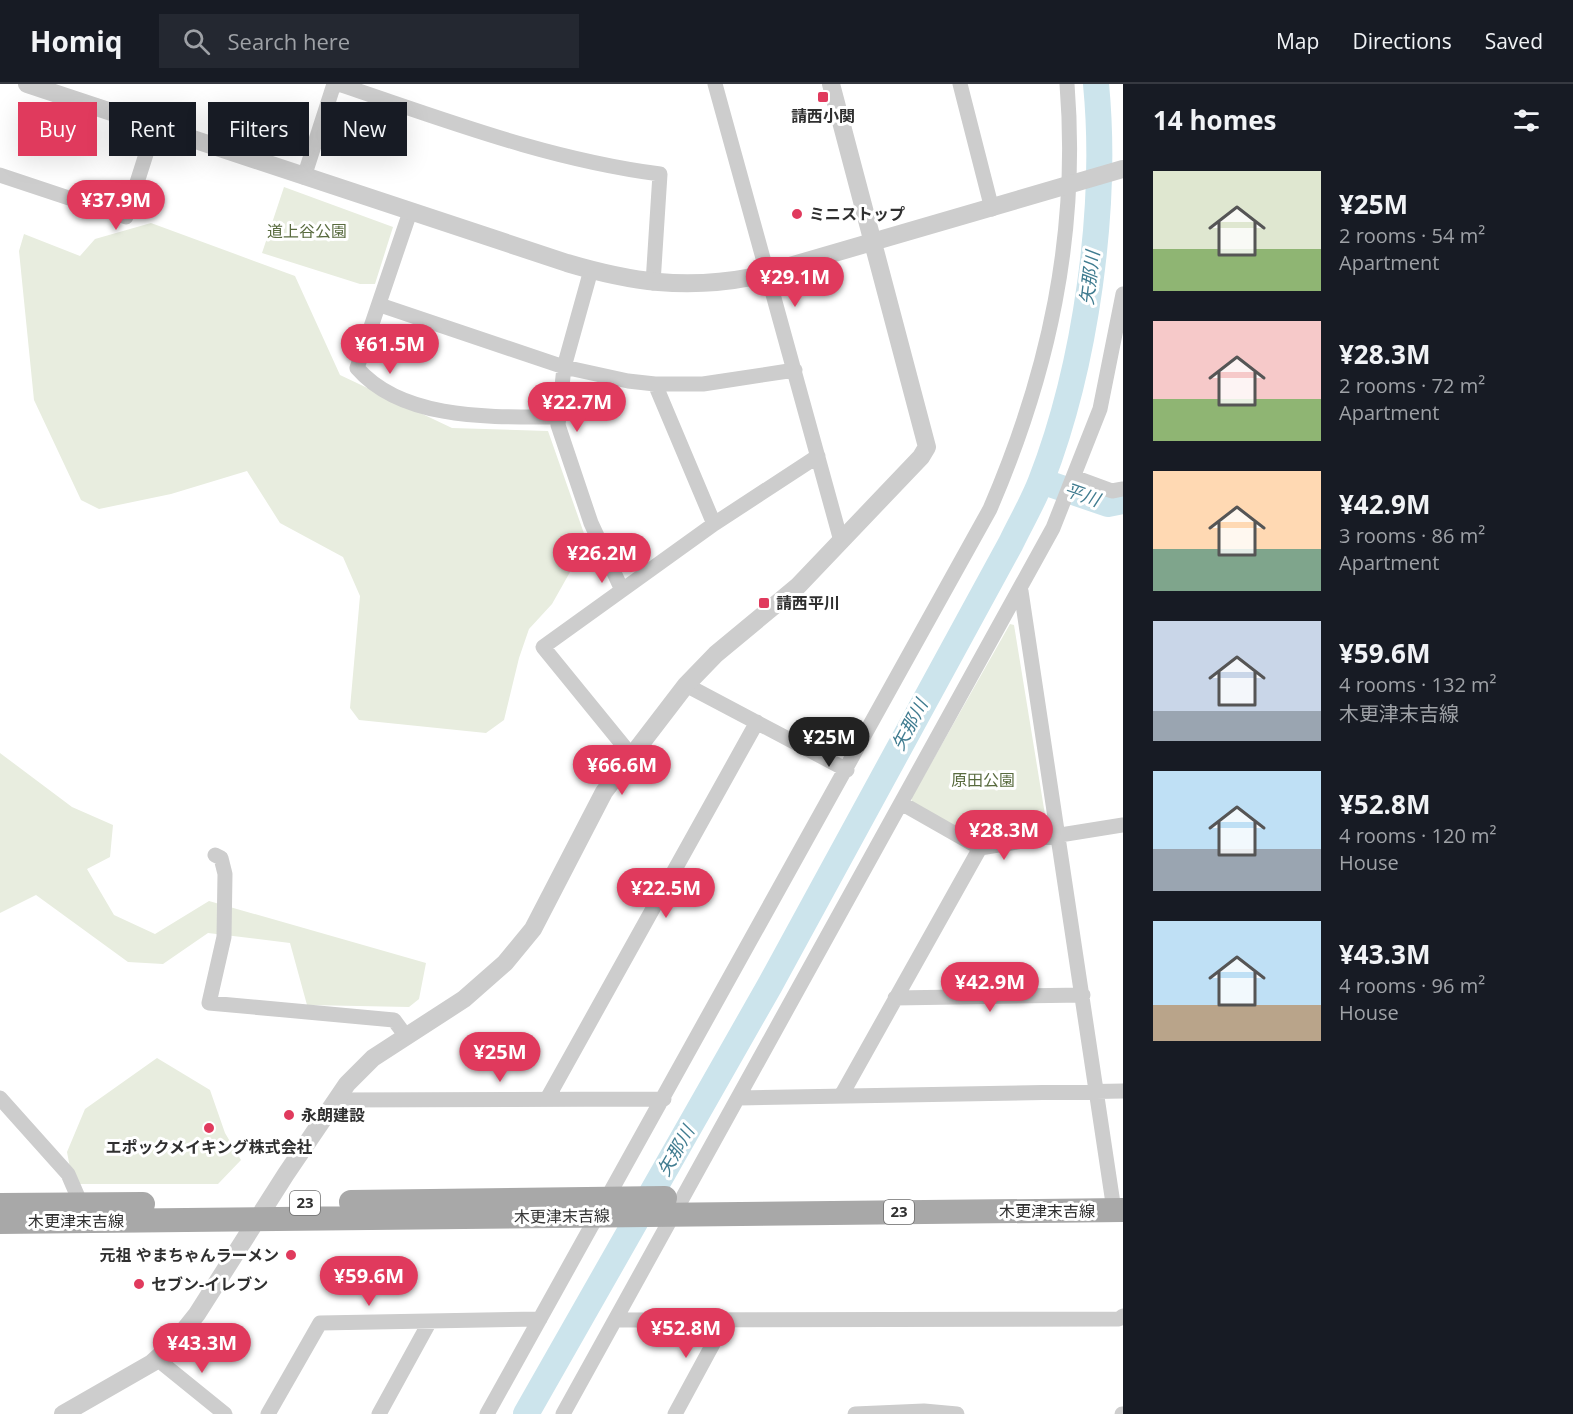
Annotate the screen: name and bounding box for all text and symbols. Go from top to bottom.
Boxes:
search box [159,14,579,68]
text: Homiq [30,22,123,60]
icon: search [180,25,213,58]
text: Search here [228,26,350,56]
text: Map [1276,27,1319,55]
text: Directions [1352,27,1452,55]
text: Saved [1485,27,1543,55]
marker: 請西小関 [816,90,830,104]
chip: Buy [18,102,97,156]
chip: Rent [109,102,196,156]
chip: Filters [208,102,309,156]
chip: New [321,102,407,156]
text: 14 homes [1153,102,1277,138]
icon: filters [1510,104,1543,137]
place label: 請西小関 [791,105,855,127]
pin: ¥37.9M [67,180,165,231]
text: ¥37.9M [81,186,151,213]
text: ¥25M [1339,186,1408,222]
icon: home [1201,195,1273,267]
place label: ミニストップ [809,203,905,225]
marker: ミニストップ [790,207,804,221]
park label: 道上谷公園 [267,220,347,242]
text: 2 rooms · 54 m² [1339,222,1485,249]
water label: 矢那川 [1074,248,1104,306]
text: Apartment [1339,249,1439,276]
pin: ¥29.1M [746,257,844,308]
text: ¥29.1M [760,263,830,290]
pin: ¥61.5M [341,324,439,375]
text: ¥61.5M [355,330,425,357]
text: ¥28.3M [1339,336,1430,372]
icon: home [1201,345,1273,417]
text: 2 rooms · 72 m² [1339,372,1485,399]
pin: ¥22.7M [528,382,626,433]
text: ¥22.7M [542,388,612,415]
text: Apartment [1339,399,1439,426]
water label: 平川 [1061,477,1105,512]
text: ¥42.9M [1339,486,1430,522]
icon: home [1201,495,1273,567]
text: 3 rooms · 86 m² [1339,522,1485,549]
pin: ¥26.2M [553,533,651,584]
text: ¥26.2M [567,539,637,566]
text: Apartment [1339,549,1439,576]
place label: 請西平川 [776,592,840,614]
marker: 請西平川 [757,596,771,610]
text: ¥59.6M [1339,635,1430,671]
icon: home [1201,645,1273,717]
text: 4 rooms · 132 m² [1339,671,1497,698]
water label: 矢那川 [886,693,933,754]
text: 木更津末吉線 [1339,700,1459,727]
pin: ¥25M [793,717,865,768]
text: ¥25M [802,723,856,750]
pin: ¥66.6M [573,745,671,796]
text: ¥66.6M [587,751,657,778]
park label: 原田公園 [951,769,1015,791]
text: ¥52.8M [1339,786,1430,822]
icon: home [1201,795,1273,867]
pin: ¥28.3M [955,810,1053,861]
text: ¥28.3M [969,816,1039,843]
text: 4 rooms · 120 m² [1339,822,1497,849]
text: House [1339,849,1399,876]
pin: ¥22.5M [617,868,715,919]
text: ¥22.5M [631,874,701,901]
text: ¥43.3M [1339,936,1430,972]
icon: home [1201,945,1273,1017]
pin: ¥42.9M [941,962,1039,1013]
text: ¥42.9M [955,968,1025,995]
text: 4 rooms · 96 m² [1339,972,1485,999]
text: House [1339,999,1399,1026]
pin: ¥25M [464,1032,536,1083]
text: ¥25M [473,1038,527,1065]
place label: 永朗建設 [301,1104,365,1126]
marker: 永朗建設 [282,1108,296,1122]
water label: 矢那川 [651,1119,700,1180]
marker: エポックメイキング株式会社 [202,1121,216,1135]
place label: エポックメイキング株式会社 [106,1136,312,1158]
road number: 23 [290,1191,320,1215]
road number: 23 [884,1200,914,1224]
street label: 木更津末吉線 [999,1200,1095,1222]
street label: 木更津末吉線 [514,1204,610,1228]
street label: 木更津末吉線 [28,1210,124,1232]
place label: 元祖 やまちゃんラーメン [99,1244,279,1266]
marker: 元祖 やまちゃんラーメン [284,1248,298,1262]
pin: ¥59.6M [320,1256,418,1307]
text: ¥59.6M [334,1262,404,1289]
place label: セブン-イレブン [151,1273,268,1295]
marker: セブン-イレブン [132,1277,146,1291]
pin: ¥52.8M [637,1308,735,1359]
text: ¥52.8M [651,1314,721,1341]
pin: ¥43.3M [153,1323,251,1374]
text: ¥43.3M [167,1329,237,1356]

